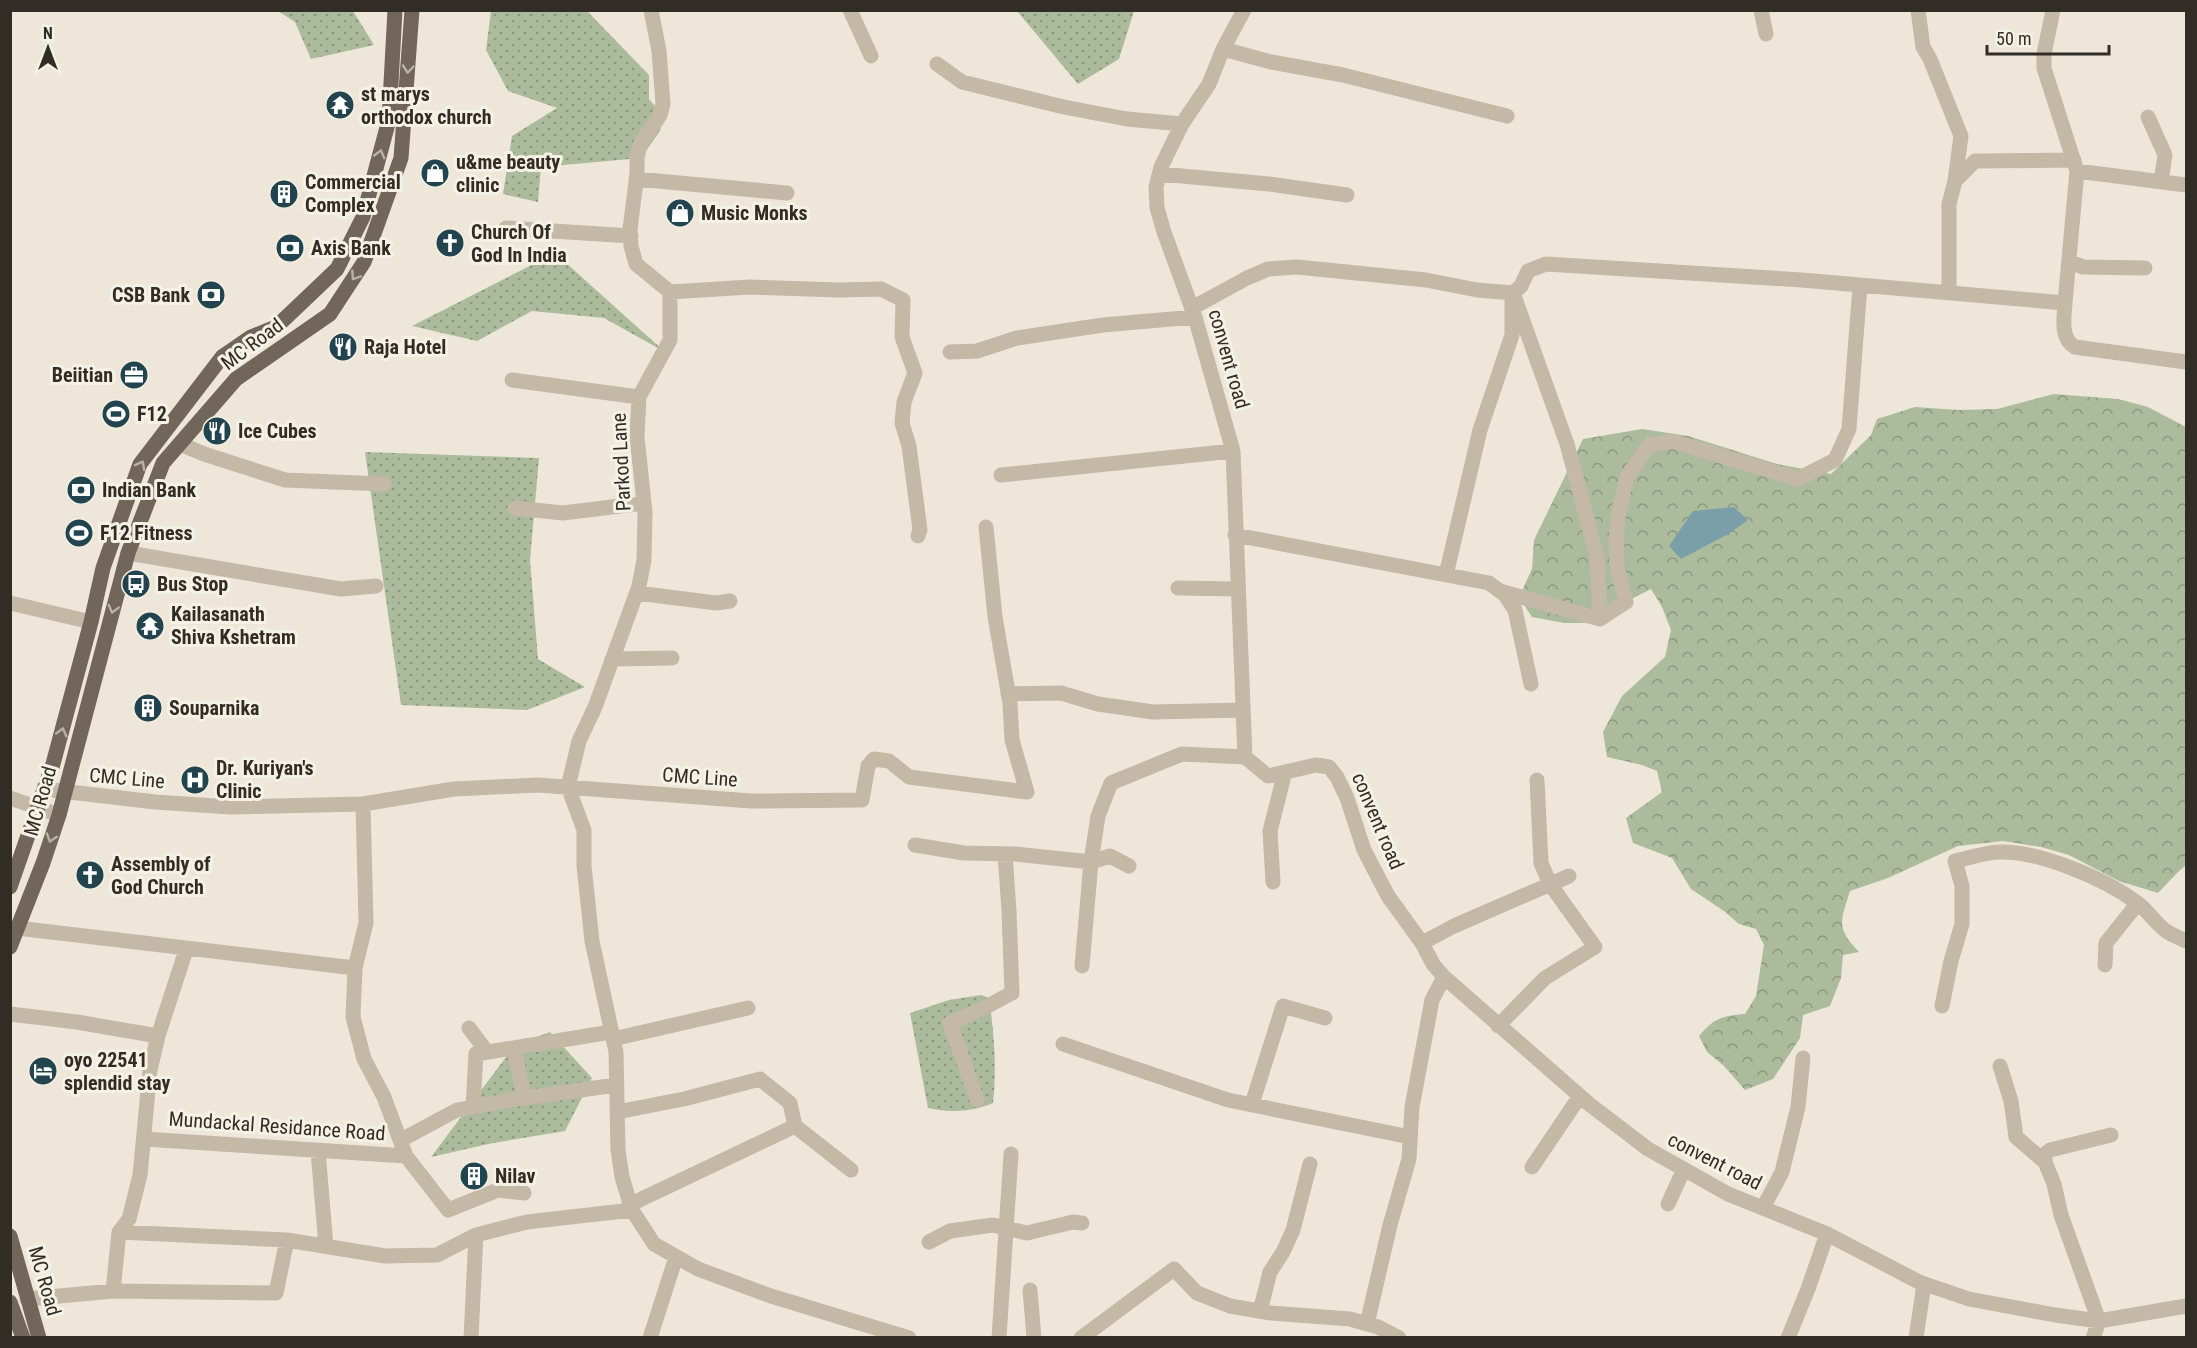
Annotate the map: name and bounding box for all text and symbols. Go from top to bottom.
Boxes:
north arrow [18,18,78,78]
scale bar [1987,18,2108,56]
text: N [43,24,53,43]
text: 50 m [1996,28,2031,49]
one-way arrow [402,64,415,73]
place label: st marys orthodox church [361,82,492,129]
temple icon: st marys orthodox church [324,89,356,121]
one-way arrow [373,149,386,159]
place label: u&me beauty clinic [456,150,560,197]
shop icon: u&me beauty clinic [419,157,451,189]
place label: Commercial Complex [305,170,401,217]
building icon: Commercial Complex [268,178,300,210]
shop icon: Music Monks [664,197,696,229]
place label: Music Monks [701,201,808,225]
place label: Church Of God In India [471,220,567,267]
church icon: Church Of God In India [434,227,466,259]
bank icon: Axis Bank [274,232,306,264]
place label: Axis Bank [311,236,391,260]
one-way arrow [351,269,362,280]
bank icon: CSB Bank [195,279,227,311]
place label: CSB Bank [112,283,190,307]
street label: convent road [1203,306,1255,412]
street label: MC Road [216,313,288,375]
restaurant icon: Raja Hotel [327,331,359,363]
place label: Raja Hotel [364,335,446,359]
office icon: Beiitian [118,359,150,391]
place label: Beiitian [52,363,113,387]
sports icon: F12 [100,398,132,430]
place label: F12 [137,402,167,426]
street label: Parkod Lane [606,412,636,512]
restaurant icon: Ice Cubes [201,415,233,447]
place label: Ice Cubes [238,419,317,443]
one-way arrow [134,461,145,471]
bank icon: Indian Bank [65,474,97,506]
place label: Indian Bank [102,478,197,502]
sports icon: F12 Fitness [63,517,95,549]
place label: F12 Fitness [100,521,193,545]
bus stop icon: Bus Stop [120,568,152,600]
place label: Bus Stop [157,572,228,596]
place label: Kailasanath Shiva Kshetram [171,602,296,649]
one-way arrow [107,604,120,614]
temple icon: Kailasanath Shiva Kshetram [134,610,166,642]
building icon: Souparnika [132,692,164,724]
place label: Souparnika [169,696,259,720]
one-way arrow [55,727,67,738]
place label: Dr. Kuriyan's Clinic [216,756,314,803]
street label: CMC Line [661,762,739,792]
street label: MC Road [19,763,61,839]
street label: CMC Line [88,763,166,793]
hospital icon: Dr. Kuriyan's Clinic [179,764,211,796]
street label: convent road [1347,769,1409,873]
one-way arrow [46,832,59,843]
place label: Assembly of God Church [111,852,211,899]
church icon: Assembly of God Church [74,859,106,891]
place label: oyo 22541 splendid stay [64,1048,170,1095]
hotel icon: oyo 22541 splendid stay [27,1055,59,1087]
street label: Mundackal Residance Road [168,1106,386,1146]
street label: convent road [1664,1127,1766,1195]
building icon: Nilav [458,1160,490,1192]
place label: Nilav [495,1164,536,1188]
street label: MC Road [24,1243,66,1319]

